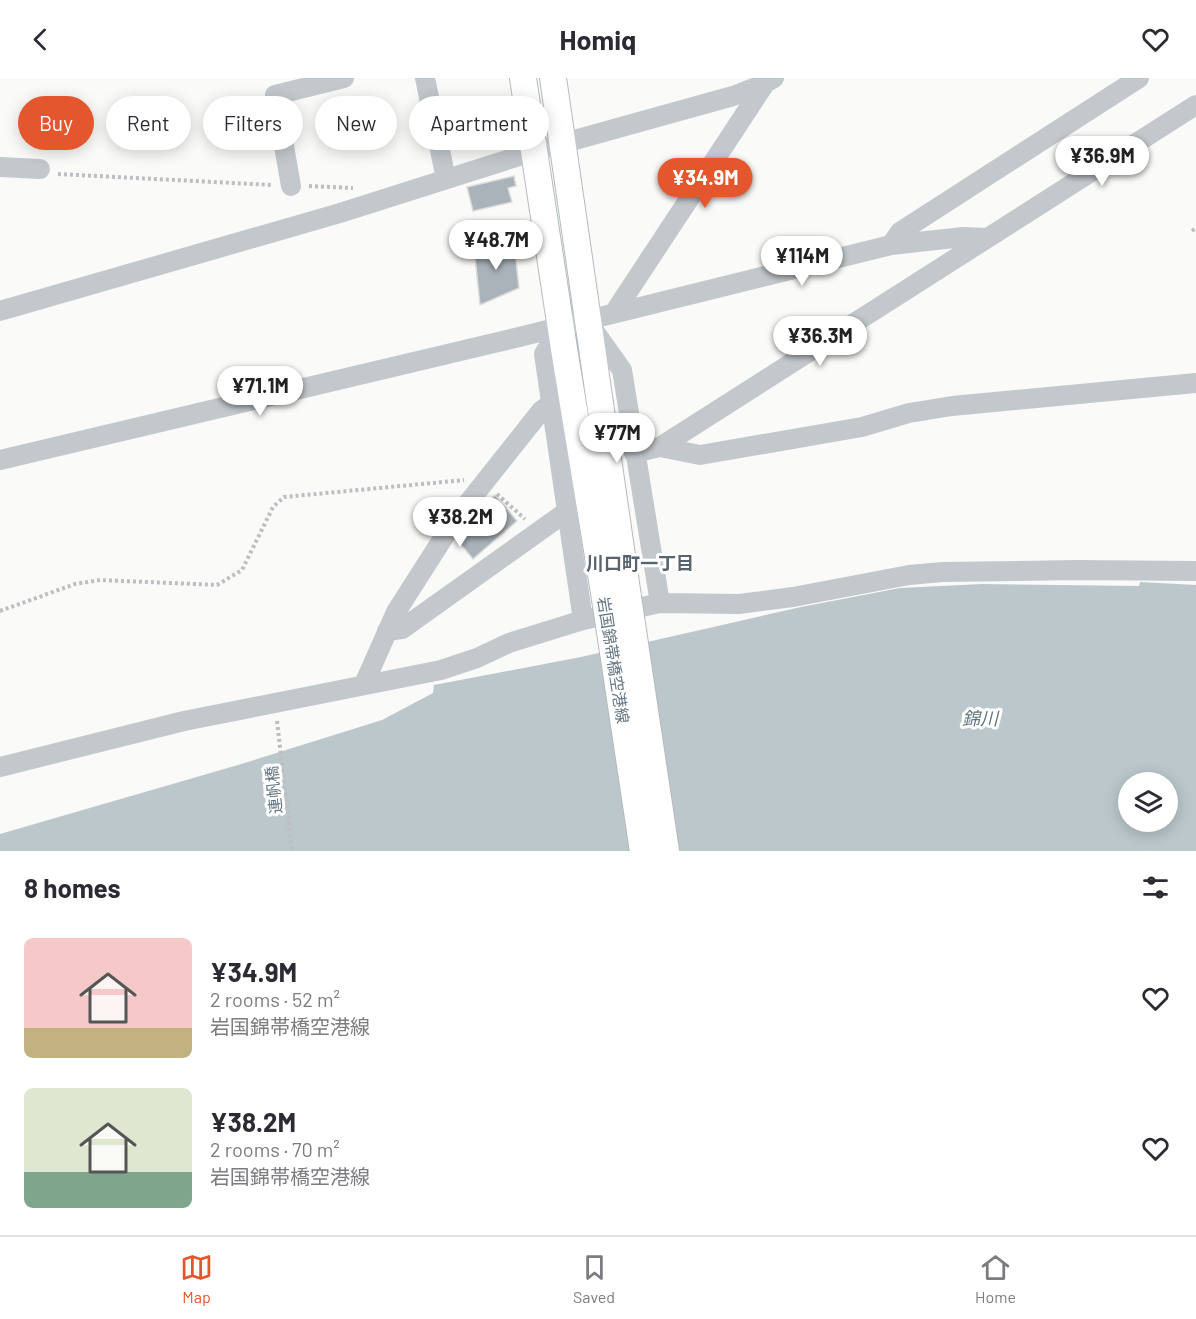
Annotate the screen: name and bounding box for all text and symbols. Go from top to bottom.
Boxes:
icon: back [24,23,57,56]
text: Homiq [560,23,636,55]
icon: heart [1139,23,1172,56]
chip: Buy [18,96,94,150]
chip: Rent [106,96,191,150]
chip: Filters [203,96,303,150]
chip: New [315,96,397,150]
chip: Apartment [409,96,549,150]
pin: ¥36.9M [1053,136,1151,187]
text: ¥36.9M [1069,143,1135,167]
pin: ¥34.9M [656,158,754,209]
text: ¥34.9M [672,165,738,189]
pin: ¥48.7M [447,220,545,271]
text: ¥48.7M [463,227,529,251]
pin: ¥114M [760,236,844,287]
text: ¥114M [775,243,829,267]
pin: ¥36.3M [771,316,869,367]
text: ¥36.3M [787,323,853,347]
pin: ¥71.1M [211,366,309,417]
text: ¥71.1M [231,373,289,397]
pin: ¥77M [581,413,653,464]
text: ¥77M [593,420,641,444]
pin: ¥38.2M [411,497,509,548]
text: ¥38.2M [427,504,493,528]
district label: 川口町一丁目 [586,552,694,574]
street label: 岩国錦帯橋空港線 [595,595,633,725]
water label: 錦川 [962,707,1000,729]
street label: 連帆橋 [261,765,285,815]
map controls [1118,772,1178,832]
button: layers [1118,772,1178,832]
icon: filters [1139,871,1172,904]
text: 8 homes [24,872,121,903]
text: ¥34.9M [210,956,297,987]
icon: home [72,962,144,1034]
icon: heart [1139,982,1172,1015]
text: 2 rooms · 52 m² [210,987,340,1011]
text: 岩国錦帯橋空港線 [210,1014,370,1038]
text: ¥38.2M [210,1106,296,1137]
icon: home [72,1112,144,1184]
icon: heart [1139,1132,1172,1165]
text: 2 rooms · 70 m² [210,1137,340,1161]
text: 岩国錦帯橋空港線 [210,1164,370,1188]
tab: Map [180,1251,213,1306]
tab: Saved [573,1251,615,1306]
tab: Home [975,1251,1016,1306]

